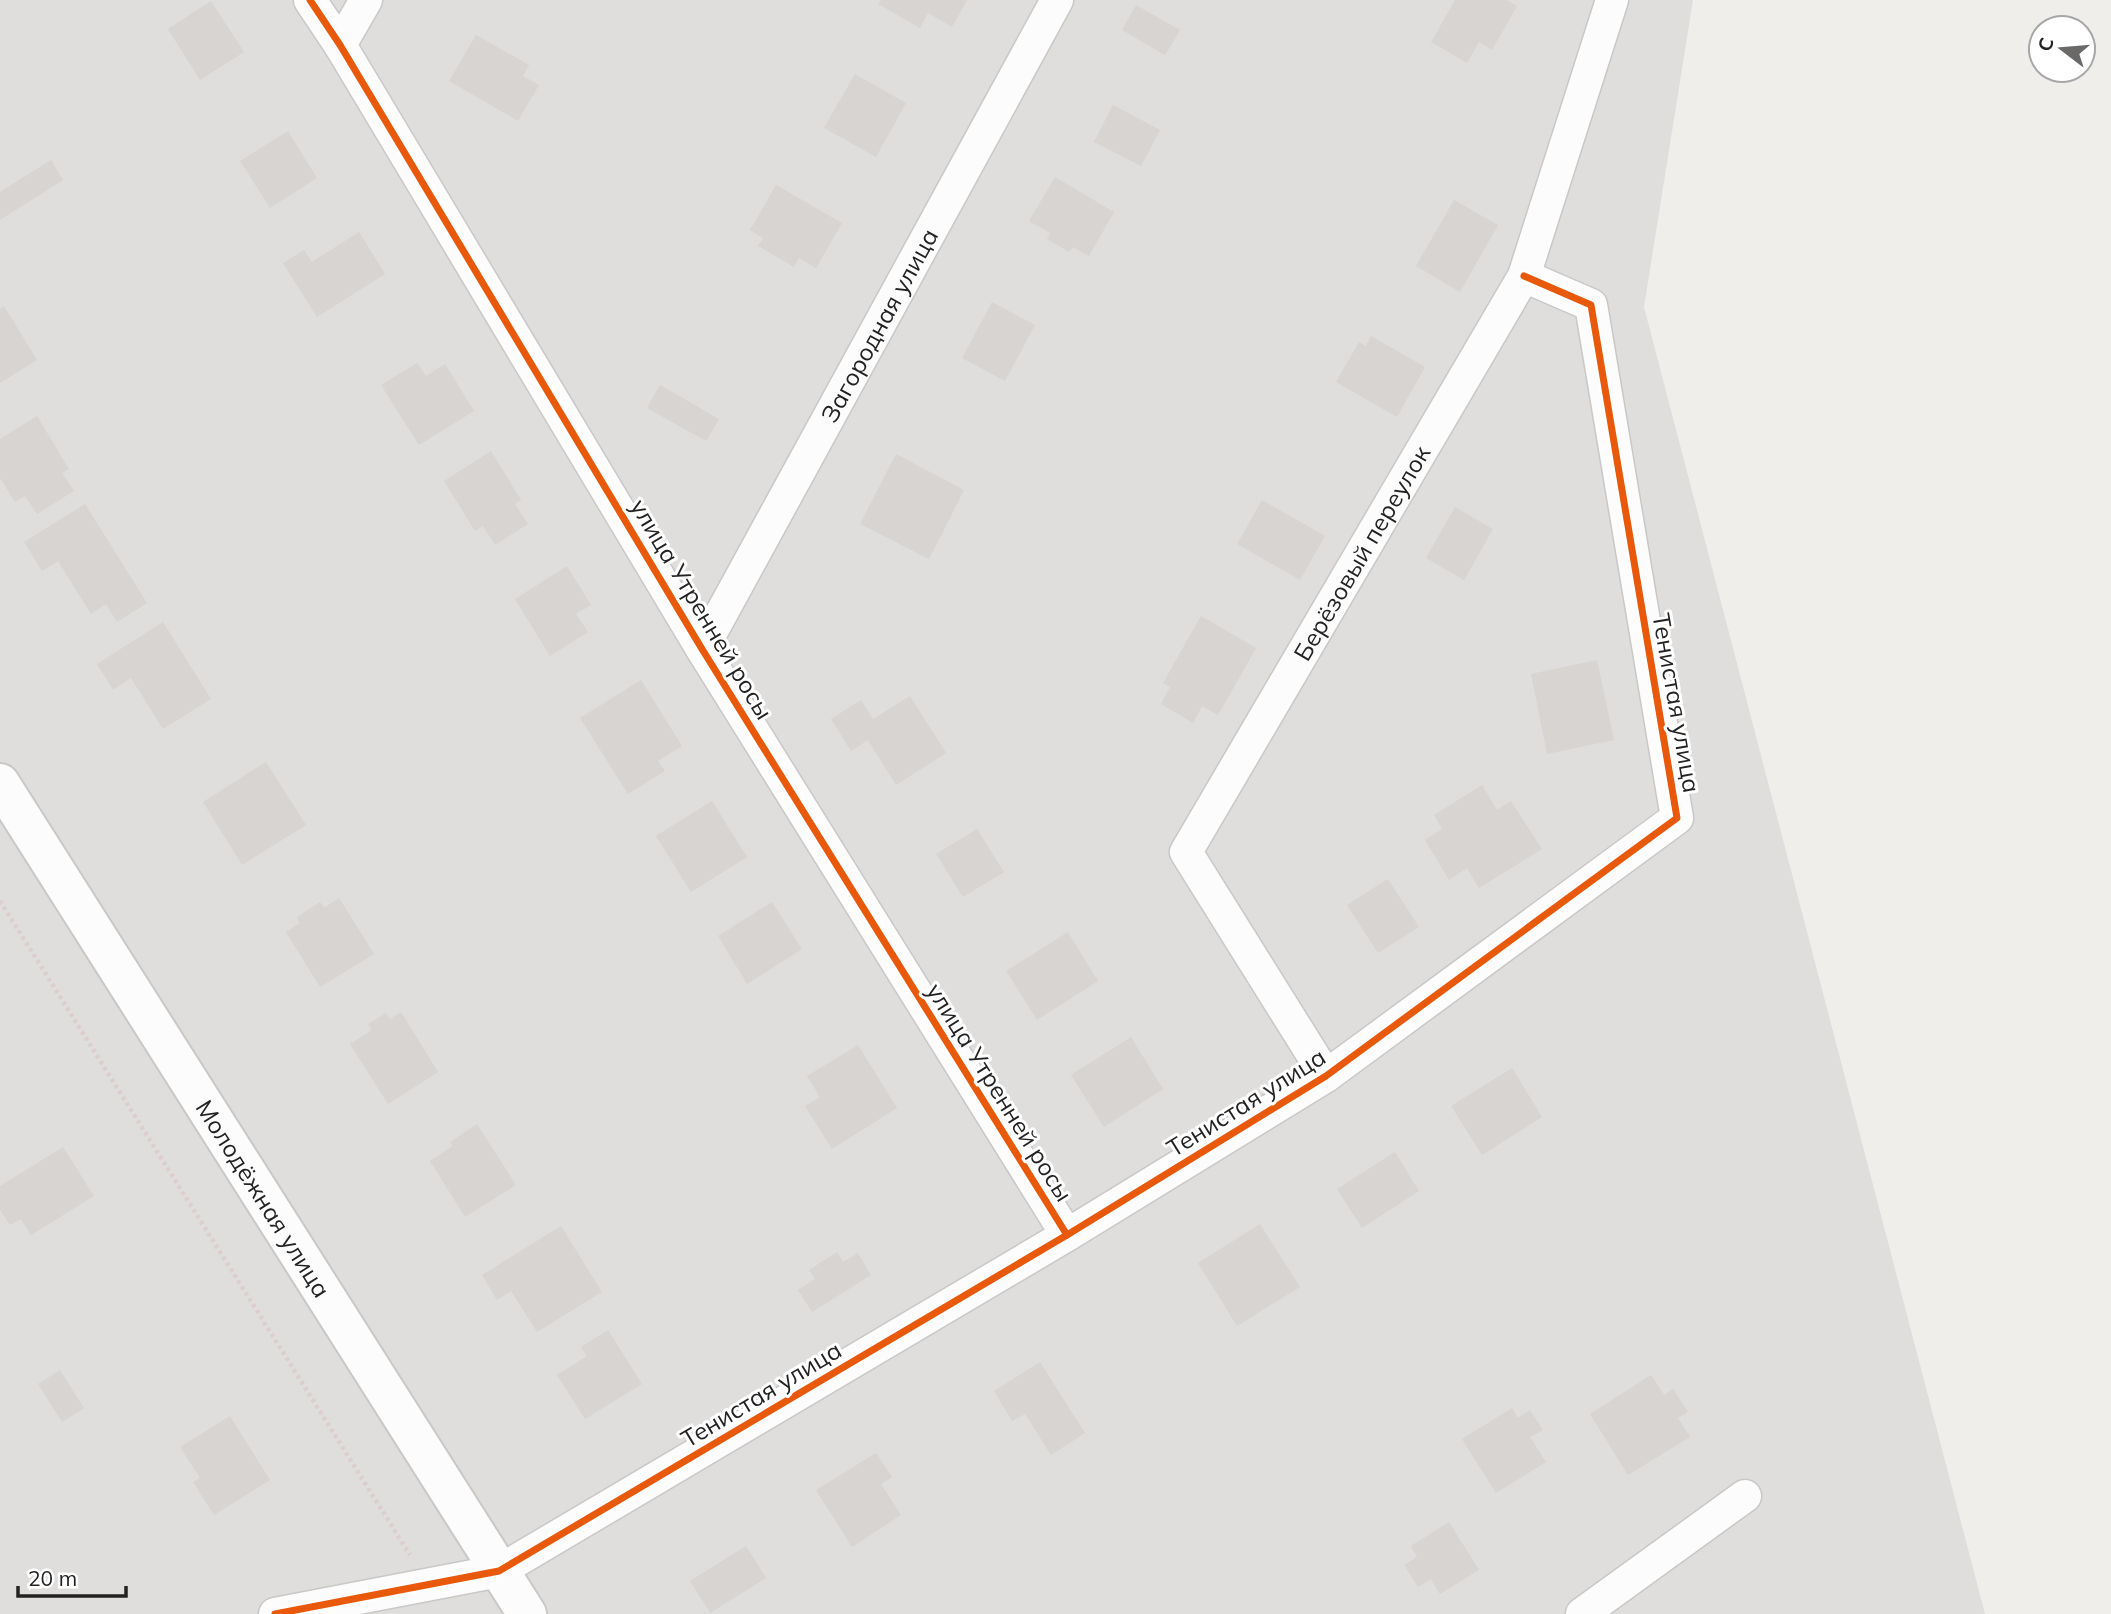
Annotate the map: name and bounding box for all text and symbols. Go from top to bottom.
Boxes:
north arrow [2027,14,2097,84]
text: С [2032,35,2059,54]
street label: Загородная улица [814,223,944,427]
street label: Берёзовый переулок [1287,440,1436,666]
street label: улица Утренней росы [624,493,780,725]
street label: Тенистая улица [1646,611,1708,795]
street label: улица Утренней росы [921,977,1079,1207]
street label: Тенистая улица [1161,1041,1331,1163]
street label: Молодёжная улица [190,1094,337,1303]
street label: Тенистая улица [675,1334,847,1454]
scale bar [18,1554,126,1598]
text: 20 m [28,1565,77,1591]

